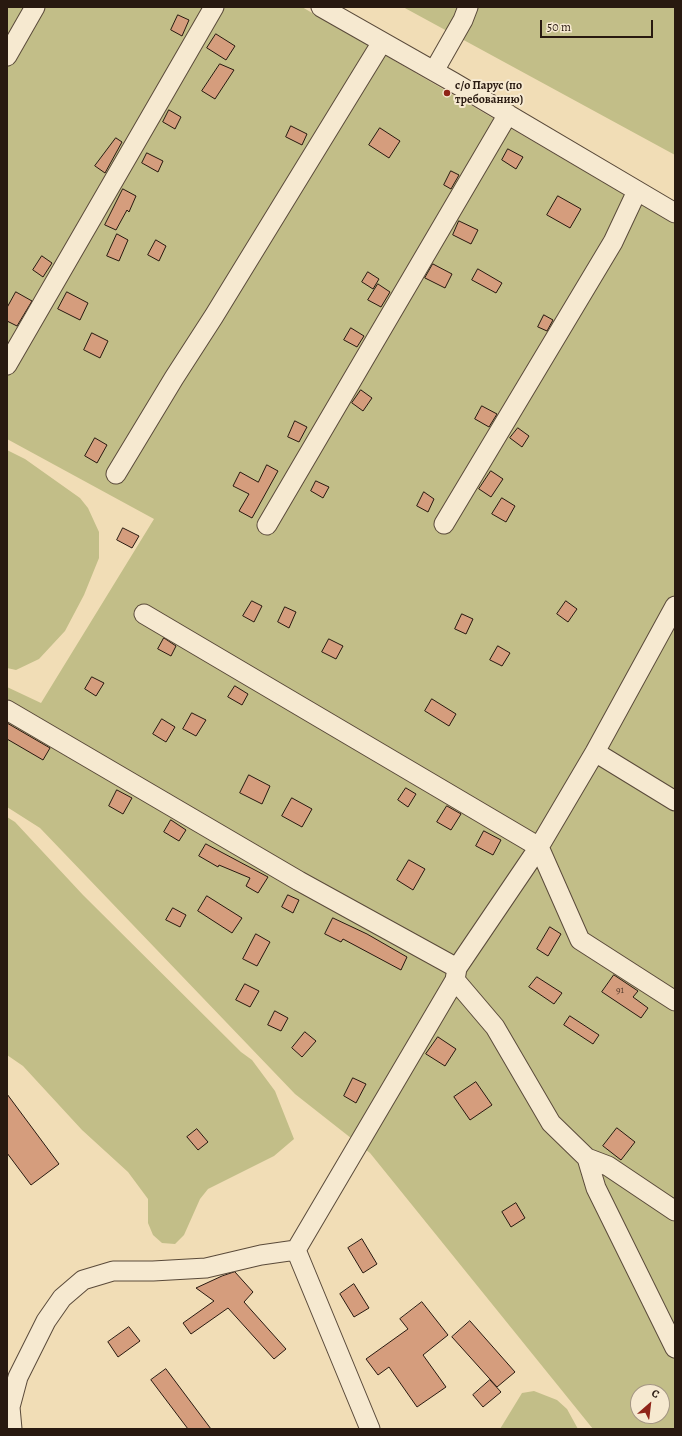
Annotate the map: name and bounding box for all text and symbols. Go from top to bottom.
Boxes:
scale bar [542,12,655,38]
text: 50 m [547,19,571,35]
place label: с/о Парус (по требованию) [455,79,523,107]
marker: с/о Парус (по требованию) [442,88,452,98]
house number: 91 [616,985,624,997]
north arrow [630,1384,670,1424]
text: С [649,1386,662,1402]

